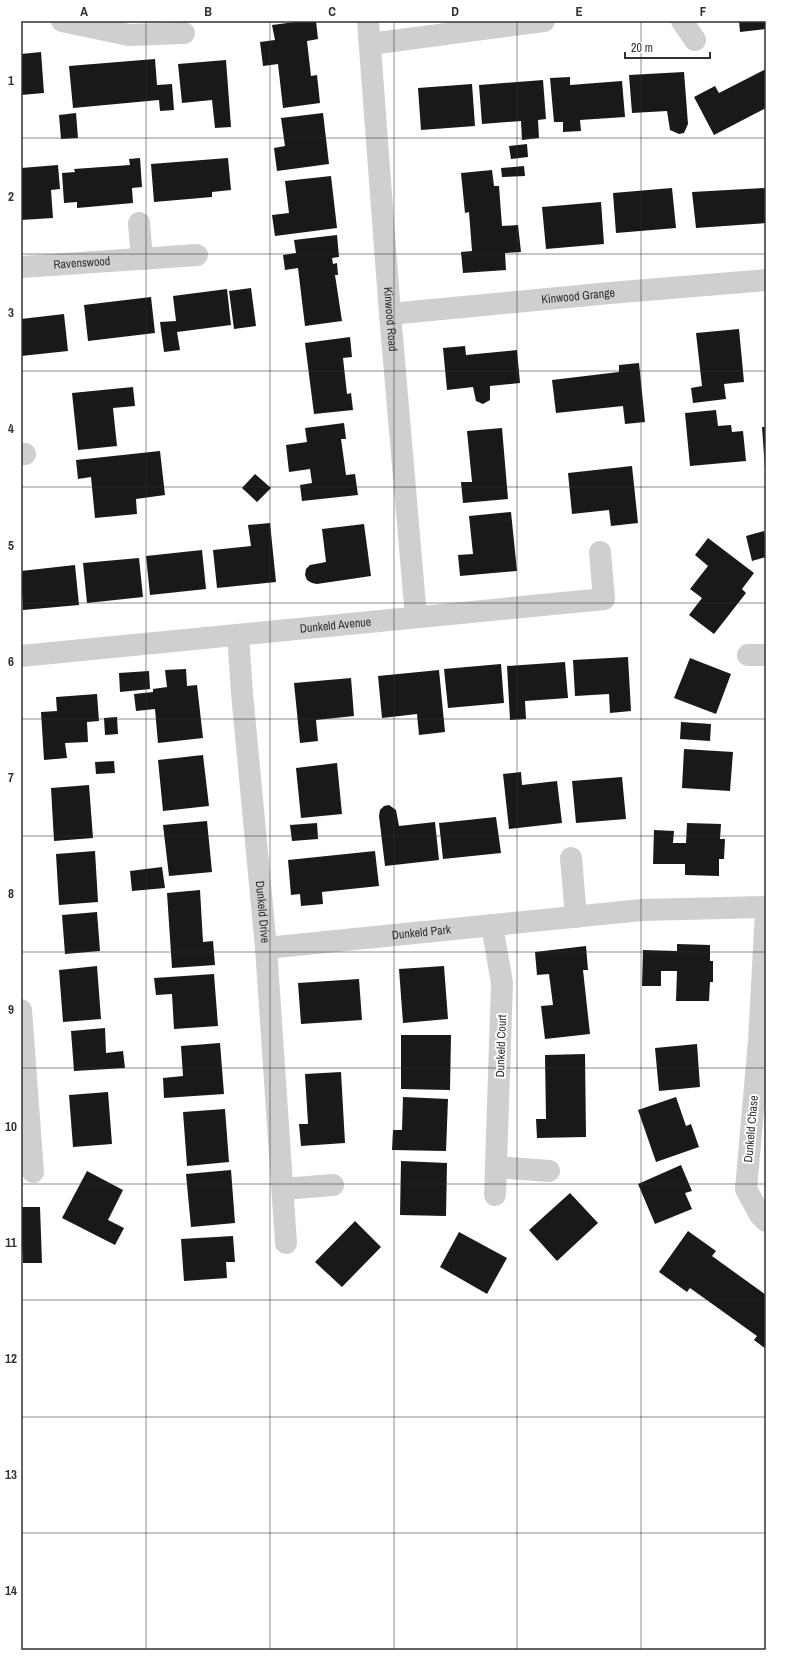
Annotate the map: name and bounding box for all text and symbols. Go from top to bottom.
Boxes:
text: A [80,3,88,20]
text: B [204,3,212,20]
text: C [328,3,336,20]
text: D [451,3,459,20]
text: E [575,3,583,20]
text: F [700,3,707,20]
scale bar [625,34,710,60]
text: 20 m [631,40,653,56]
text: 1 [8,72,14,89]
text: 2 [8,188,14,205]
street label: Ravenswood [53,253,111,273]
street label: Kinwood Grange [541,285,616,308]
street label: Kinwood Road [380,286,401,352]
text: 3 [8,304,14,321]
text: 4 [8,420,14,437]
text: 5 [8,537,14,554]
street label: Dunkeld Avenue [299,614,372,637]
text: 6 [8,653,14,670]
text: 7 [8,769,14,786]
street label: Dunkeld Drive [252,880,273,944]
text: 8 [8,885,14,902]
street label: Dunkeld Park [391,921,452,943]
text: 9 [8,1001,14,1018]
street label: Dunkeld Court [492,1014,510,1078]
street label: Dunkeld Chase [740,1095,762,1163]
text: 10 [5,1118,17,1135]
text: 11 [5,1234,17,1251]
text: 12 [5,1350,17,1367]
text: 13 [5,1466,17,1483]
text: 14 [5,1582,17,1599]

